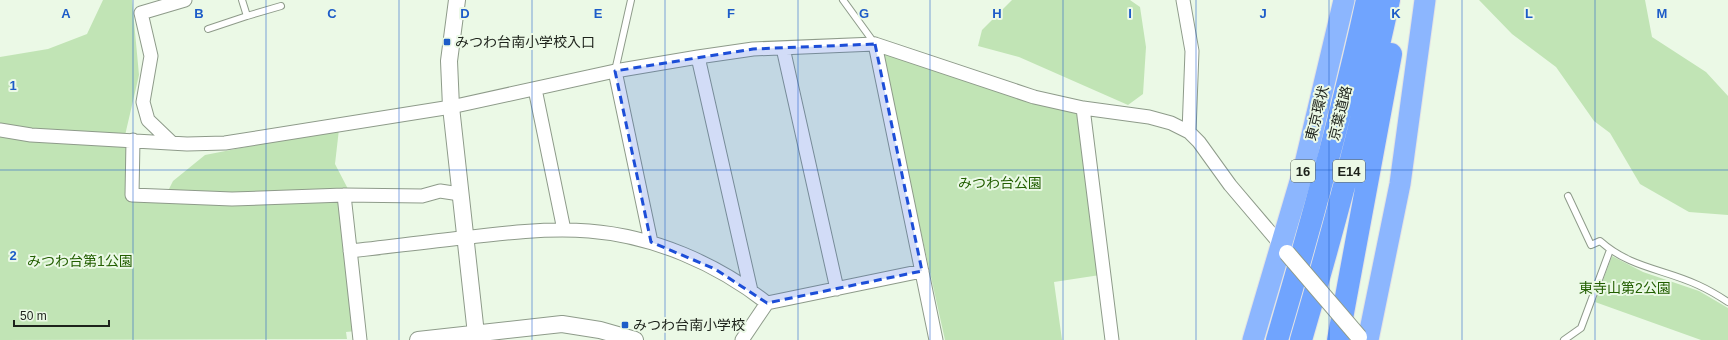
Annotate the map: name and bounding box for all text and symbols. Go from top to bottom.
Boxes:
text: A [61,6,71,21]
text: B [194,6,204,21]
text: C [327,6,337,21]
text: D [460,6,470,21]
text: E [594,6,603,21]
text: F [727,6,735,21]
text: G [859,6,869,21]
text: H [992,6,1002,21]
text: I [1128,6,1132,21]
text: J [1259,6,1267,21]
text: K [1391,6,1401,21]
text: L [1525,6,1533,21]
text: M [1657,6,1667,21]
place label: みつわ台南小学校入口 [455,34,595,50]
marker: みつわ台南小学校入口 [442,37,452,47]
text: 1 [9,78,17,93]
street label: 東京環状 [1302,84,1332,142]
street label: 京葉道路 [1325,84,1355,142]
road number: 16 [1291,160,1315,182]
road number: E14 [1333,160,1365,182]
park label: みつわ台公園 [958,175,1042,191]
text: 2 [9,248,17,263]
park label: みつわ台第1公園 [27,253,133,269]
park label: 東寺山第2公園 [1579,280,1671,296]
scale bar [14,302,109,328]
text: 50 m [20,309,47,323]
place label: みつわ台南小学校 [633,317,745,333]
marker: みつわ台南小学校 [620,320,630,330]

